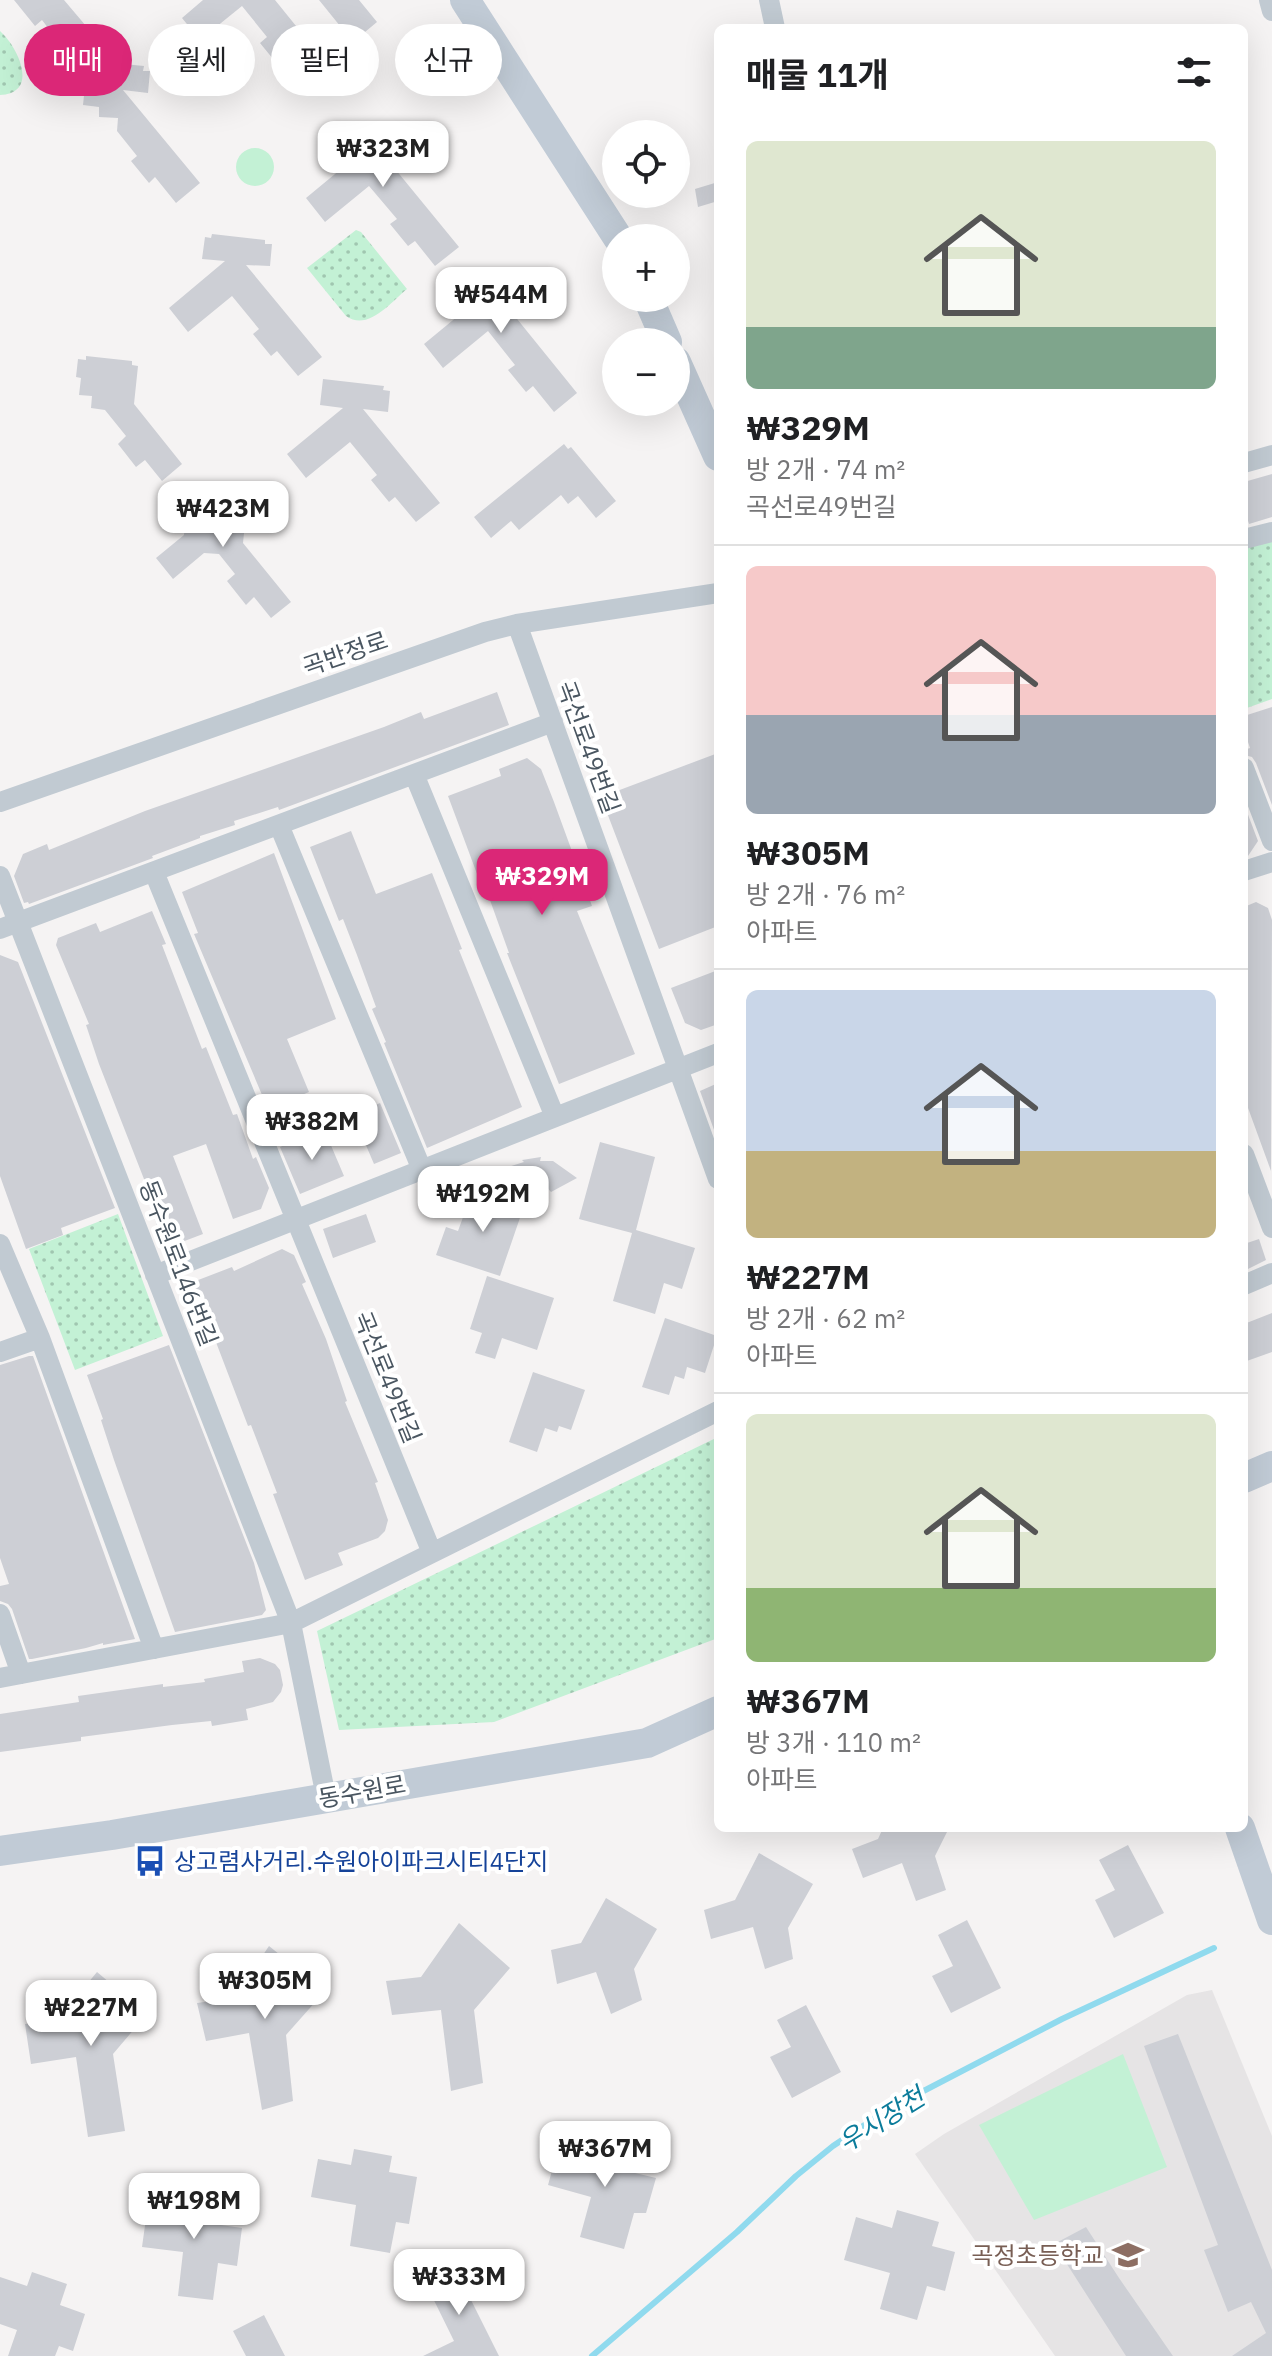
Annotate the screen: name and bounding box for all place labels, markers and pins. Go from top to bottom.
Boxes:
pin: ₩323M [327,121,439,189]
pin: ₩544M [445,267,557,335]
pin: ₩423M [167,481,279,549]
pin: ₩329M [486,849,598,917]
pin: ₩382M [256,1094,368,1162]
pin: ₩192M [427,1166,539,1234]
bus stop icon: 상고렴사거리.수원아이파크시티4단지 [133,1844,167,1878]
place label: 상고렴사거리.수원아이파크시티4단지 [174,1845,548,1877]
pin: ₩305M [209,1953,321,2021]
pin: ₩227M [35,1980,147,2048]
pin: ₩367M [549,2121,661,2189]
pin: ₩198M [138,2173,250,2241]
school or university icon: 곡정초등학교 [1111,2238,1145,2272]
place label: 곡정초등학교 [972,2239,1104,2271]
pin: ₩333M [403,2249,515,2317]

